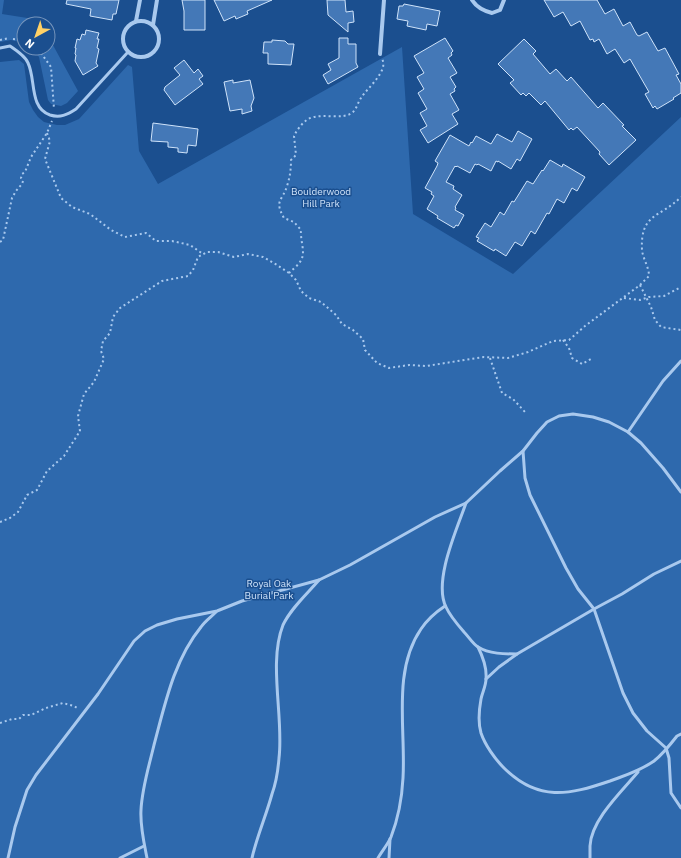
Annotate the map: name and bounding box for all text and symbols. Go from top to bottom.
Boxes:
north arrow [16,16,56,56]
text: N [22,36,37,52]
park label: Boulderwood Hill Park [291,185,351,210]
park label: Royal Oak Burial Park [244,577,294,602]

